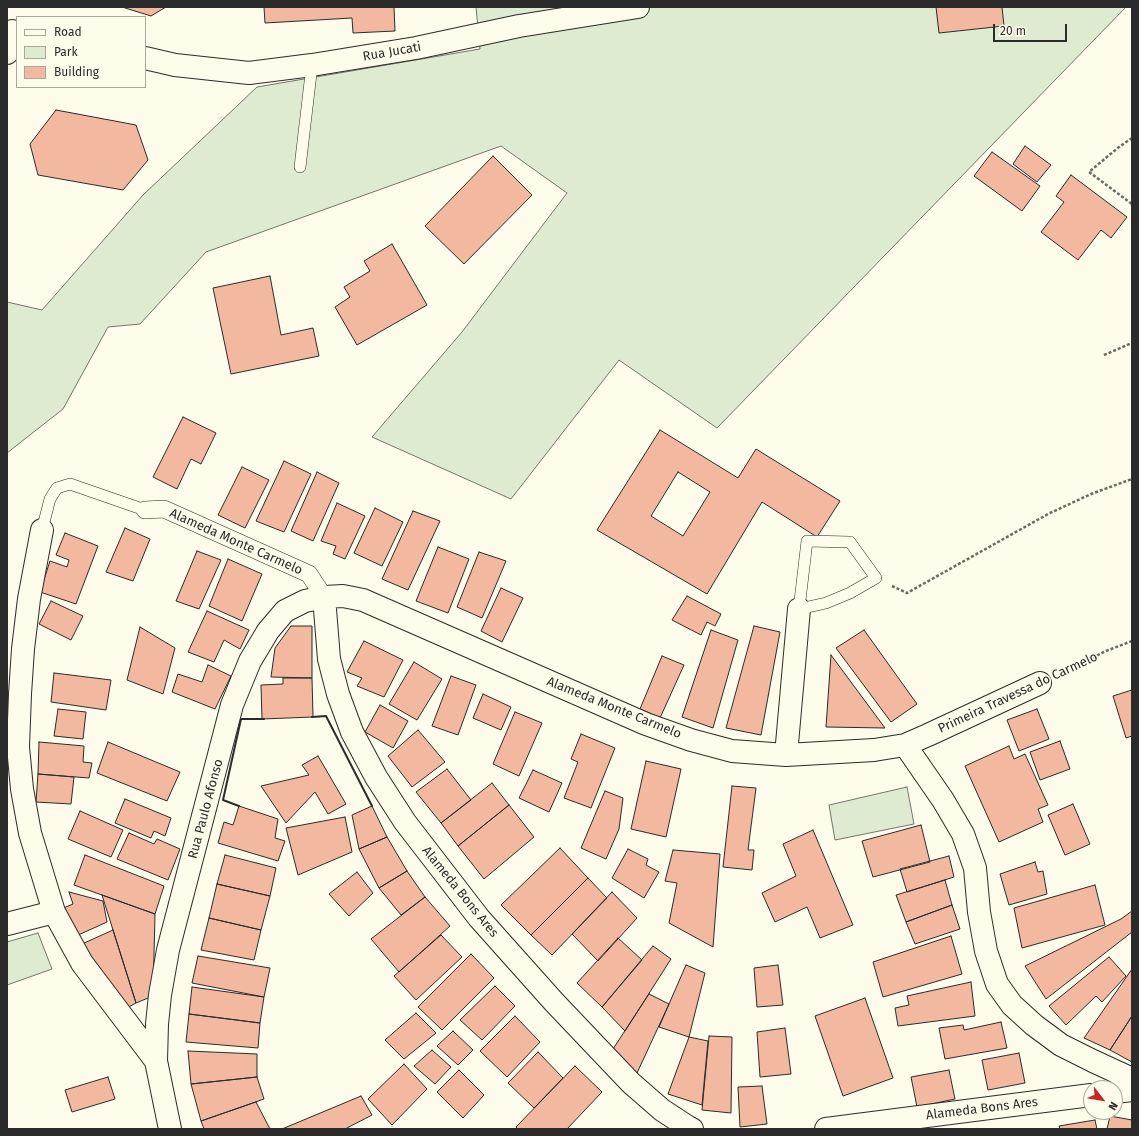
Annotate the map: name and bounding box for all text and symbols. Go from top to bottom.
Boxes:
legend [16,16,146,88]
scale bar [995,16,1069,42]
text: 20 m [1000,24,1026,38]
text: Road [54,25,82,39]
street label: Rua Jucati [362,39,422,65]
text: Park [54,45,78,59]
text: Building [54,65,99,79]
street label: Alameda Monte Carmelo [167,506,305,578]
street label: Primeira Travessa do Carmelo [936,649,1100,737]
street label: Alameda Monte Carmelo [544,674,684,742]
street label: Rua Paulo Afonso [185,757,227,861]
street label: Alameda Bons Ares [418,843,502,941]
north arrow [1083,1080,1123,1120]
street label: Alameda Bons Ares [925,1094,1039,1124]
text: N [1105,1099,1120,1112]

